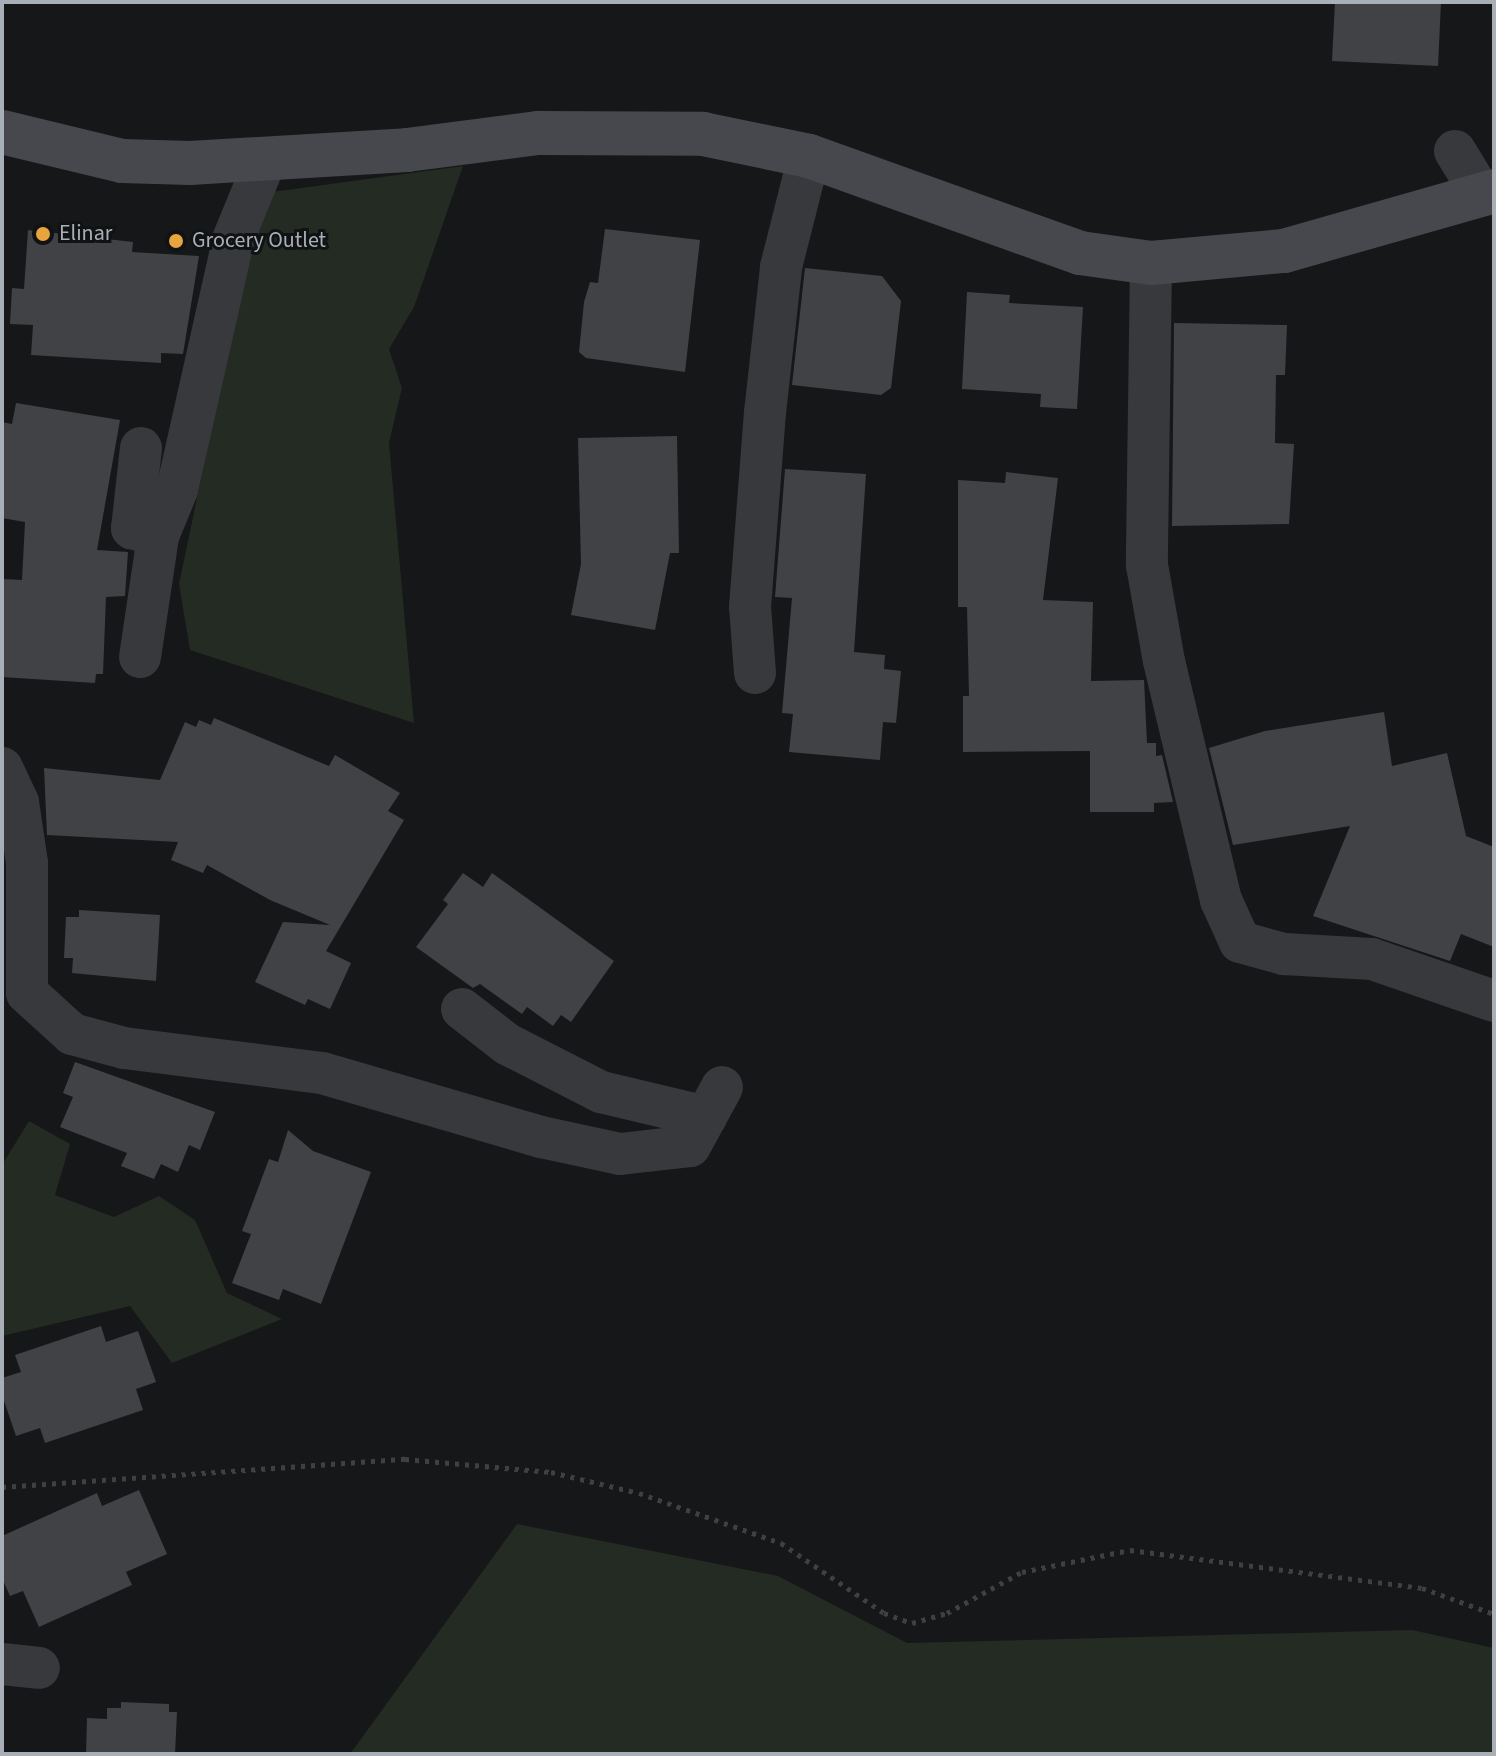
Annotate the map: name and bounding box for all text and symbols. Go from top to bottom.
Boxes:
place label: Elinar [59,221,112,247]
marker: Elinar [34,225,52,243]
place label: Grocery Outlet [192,228,326,254]
marker: Grocery Outlet [167,232,185,250]

